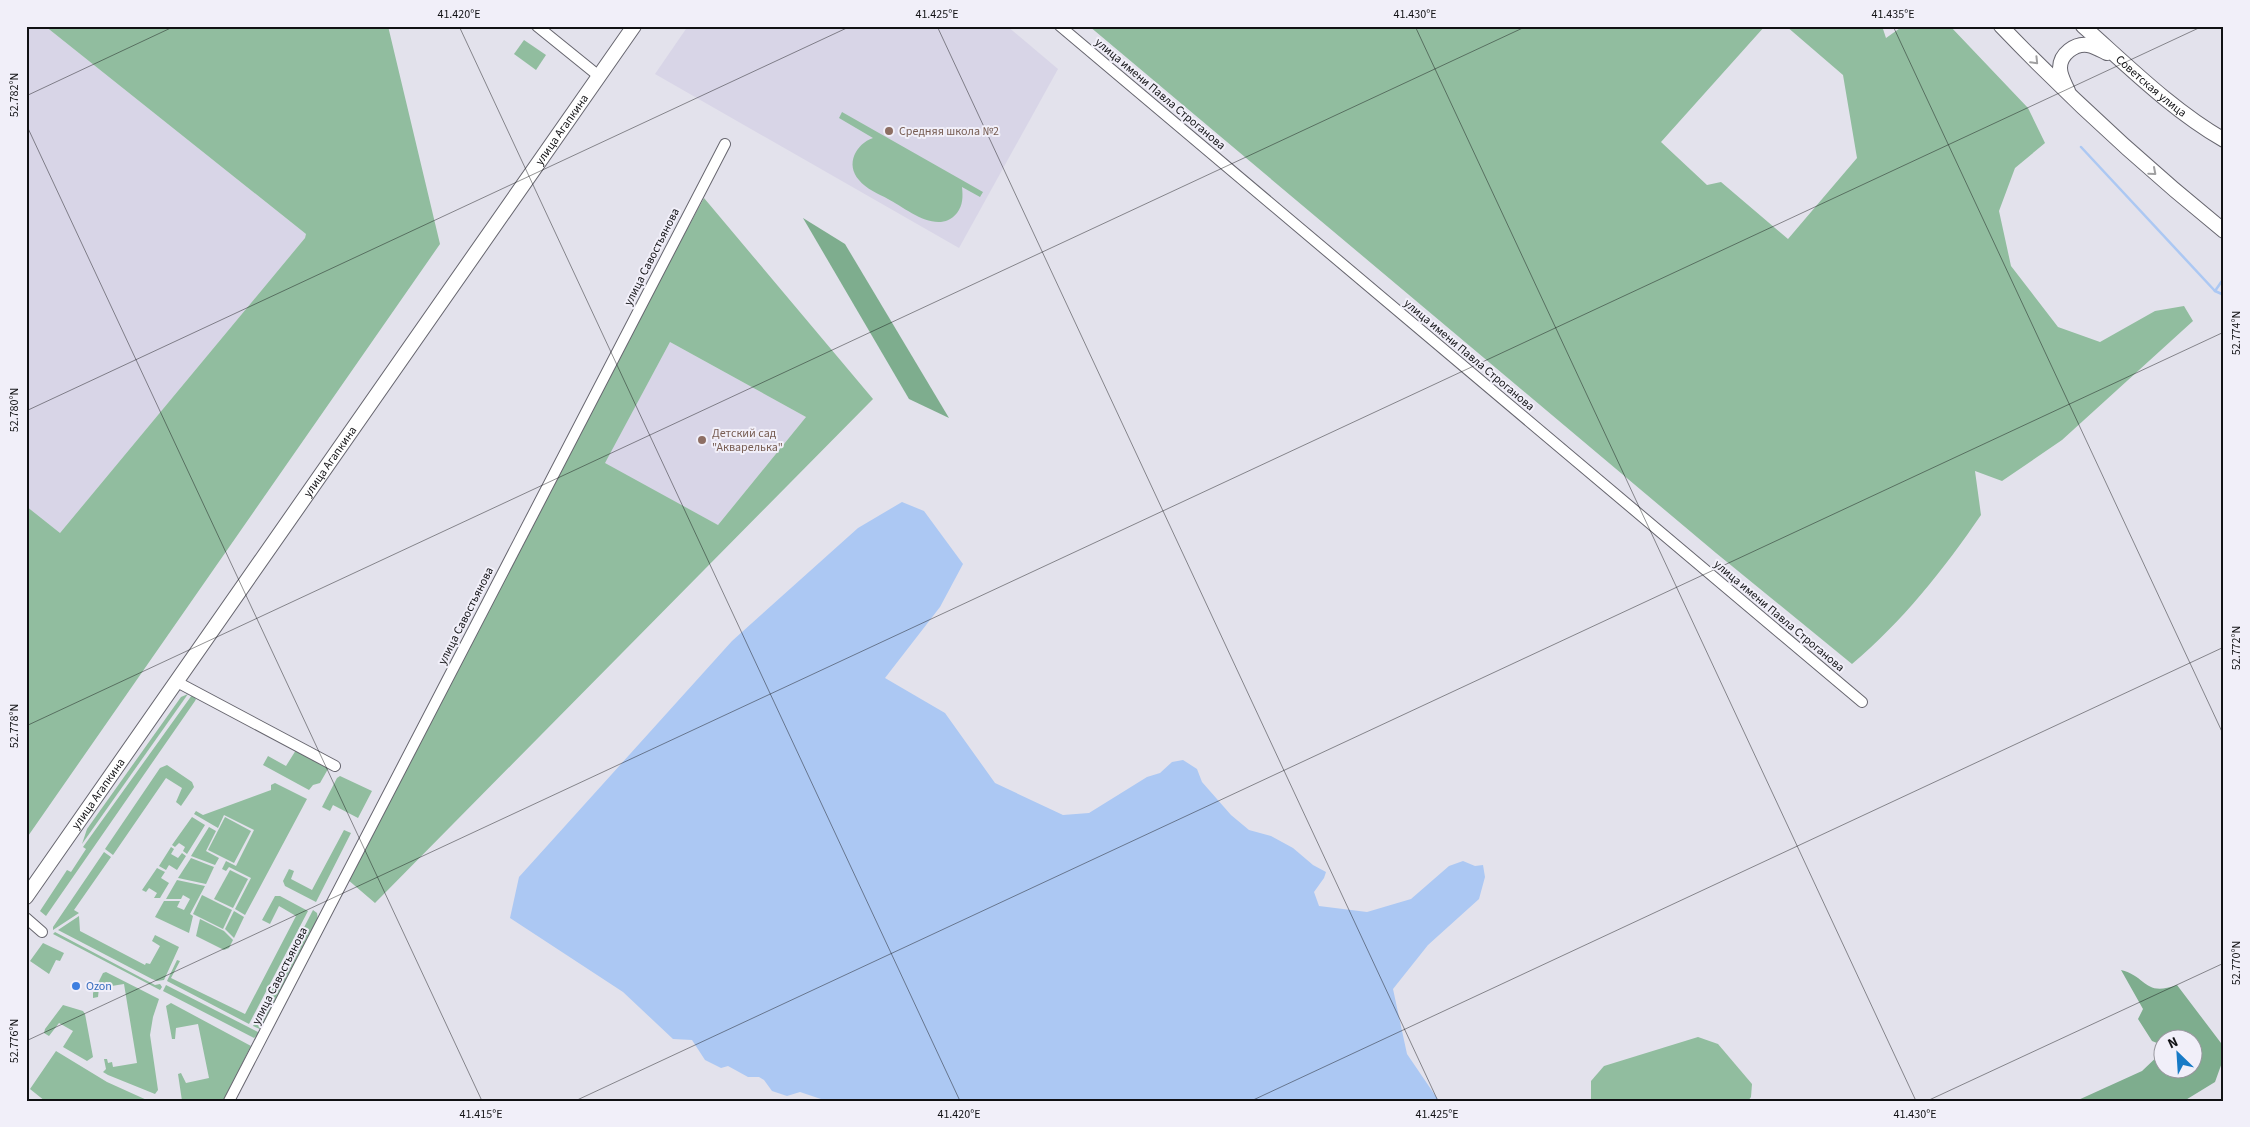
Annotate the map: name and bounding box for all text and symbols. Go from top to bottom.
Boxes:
text: 41.420°E [437,6,481,23]
text: 41.425°E [915,6,959,23]
text: 41.430°E [1393,6,1437,23]
text: 41.435°E [1871,6,1915,23]
street label: улица имени Павла Строганова [1091,34,1229,154]
street label: Советская улица [2112,51,2190,121]
one-way arrow [2029,55,2038,64]
text: 52.782°N [6,73,23,117]
street label: улица Агапкина [531,91,593,168]
place label: Средняя школа №2 [899,123,999,140]
marker: Средняя школа №2 [883,125,895,137]
one-way arrow [2148,166,2157,175]
street label: улица Савостьянова [620,205,684,309]
street label: улица имени Павла Строганова [1400,295,1538,415]
text: 52.774°N [2228,311,2245,355]
text: 52.780°N [6,388,23,432]
street label: улица Агапкина [299,423,361,501]
place label: Детский сад "Акварелька" [712,425,783,456]
marker: Детский сад "Акварелька" [696,434,708,446]
street label: улица имени Павла Строганова [1710,556,1848,676]
street label: улица Савостьянова [434,564,498,668]
text: 52.772°N [2228,626,2245,670]
text: 52.778°N [6,704,23,748]
street label: улица Агапкина [67,755,129,833]
street label: улица Савостьянова [248,924,312,1028]
text: 52.770°N [2228,941,2245,985]
place label: Ozon [86,978,112,995]
marker: Ozon [70,980,82,992]
text: 52.776°N [6,1019,23,1063]
north arrow [2152,1030,2202,1080]
text: N [2164,1032,2181,1054]
text: 41.415°E [459,1106,503,1123]
text: 41.420°E [937,1106,981,1123]
text: 41.425°E [1415,1106,1459,1123]
text: 41.430°E [1893,1106,1937,1123]

